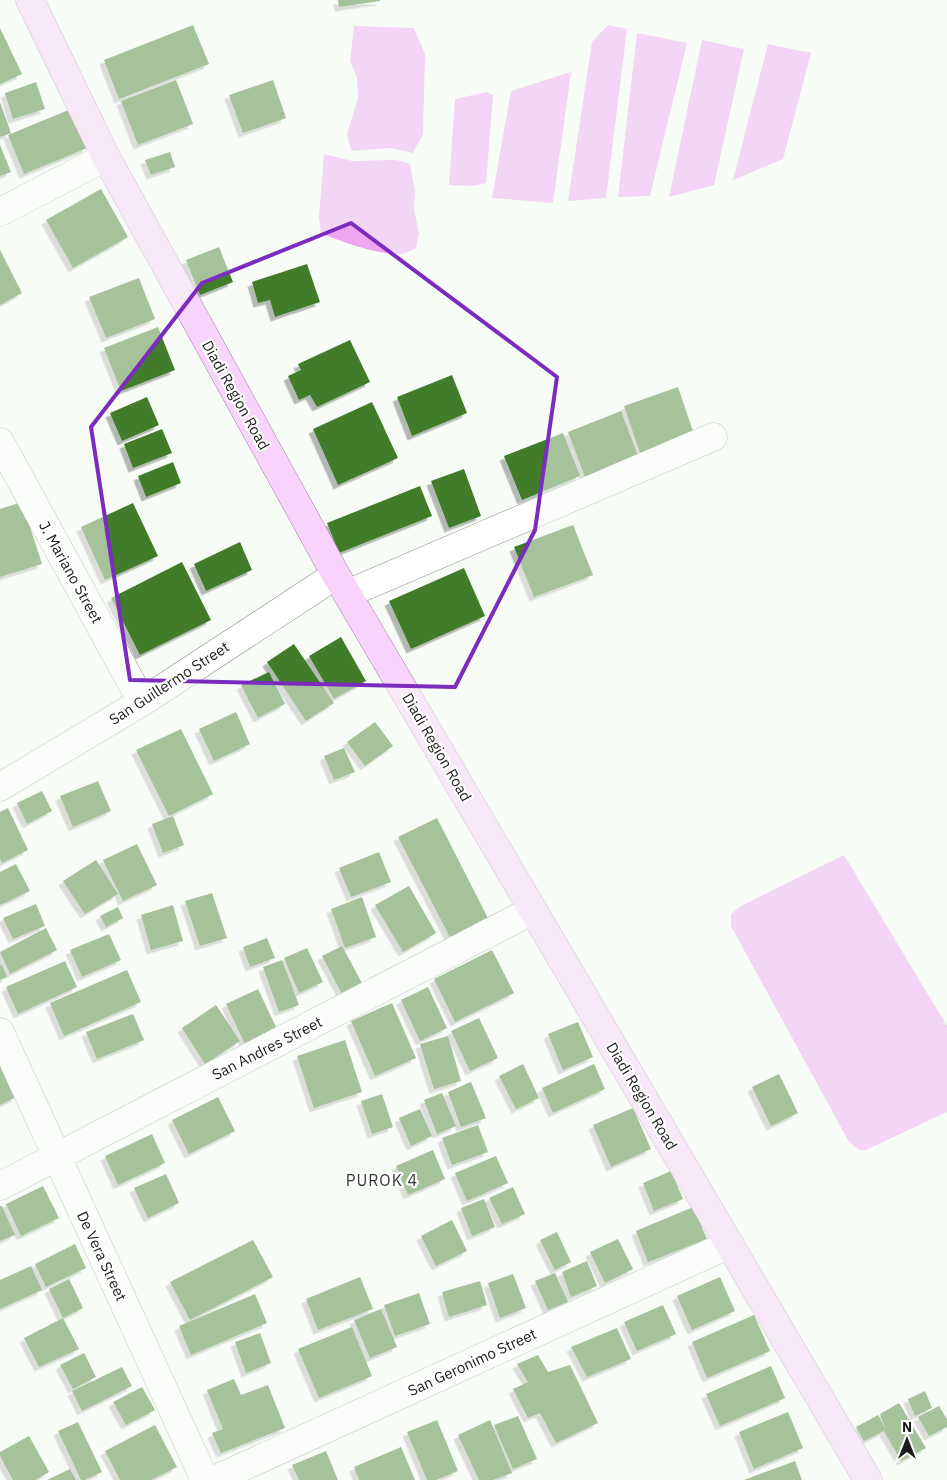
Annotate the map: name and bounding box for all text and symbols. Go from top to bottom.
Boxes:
street label: Diadi Region Road [198,337,274,453]
street label: J. Mariano Street [35,518,107,626]
street label: San Guillermo Street [105,637,233,729]
street label: Diadi Region Road [398,689,476,805]
street label: San Andres Street [209,1012,325,1084]
street label: Diadi Region Road [602,1039,682,1153]
district label: PUROK 4 [346,1170,418,1190]
street label: De Vera Street [73,1208,131,1304]
street label: San Geronimo Street [405,1324,539,1400]
north arrow [882,1415,932,1465]
text: N [902,1418,912,1436]

